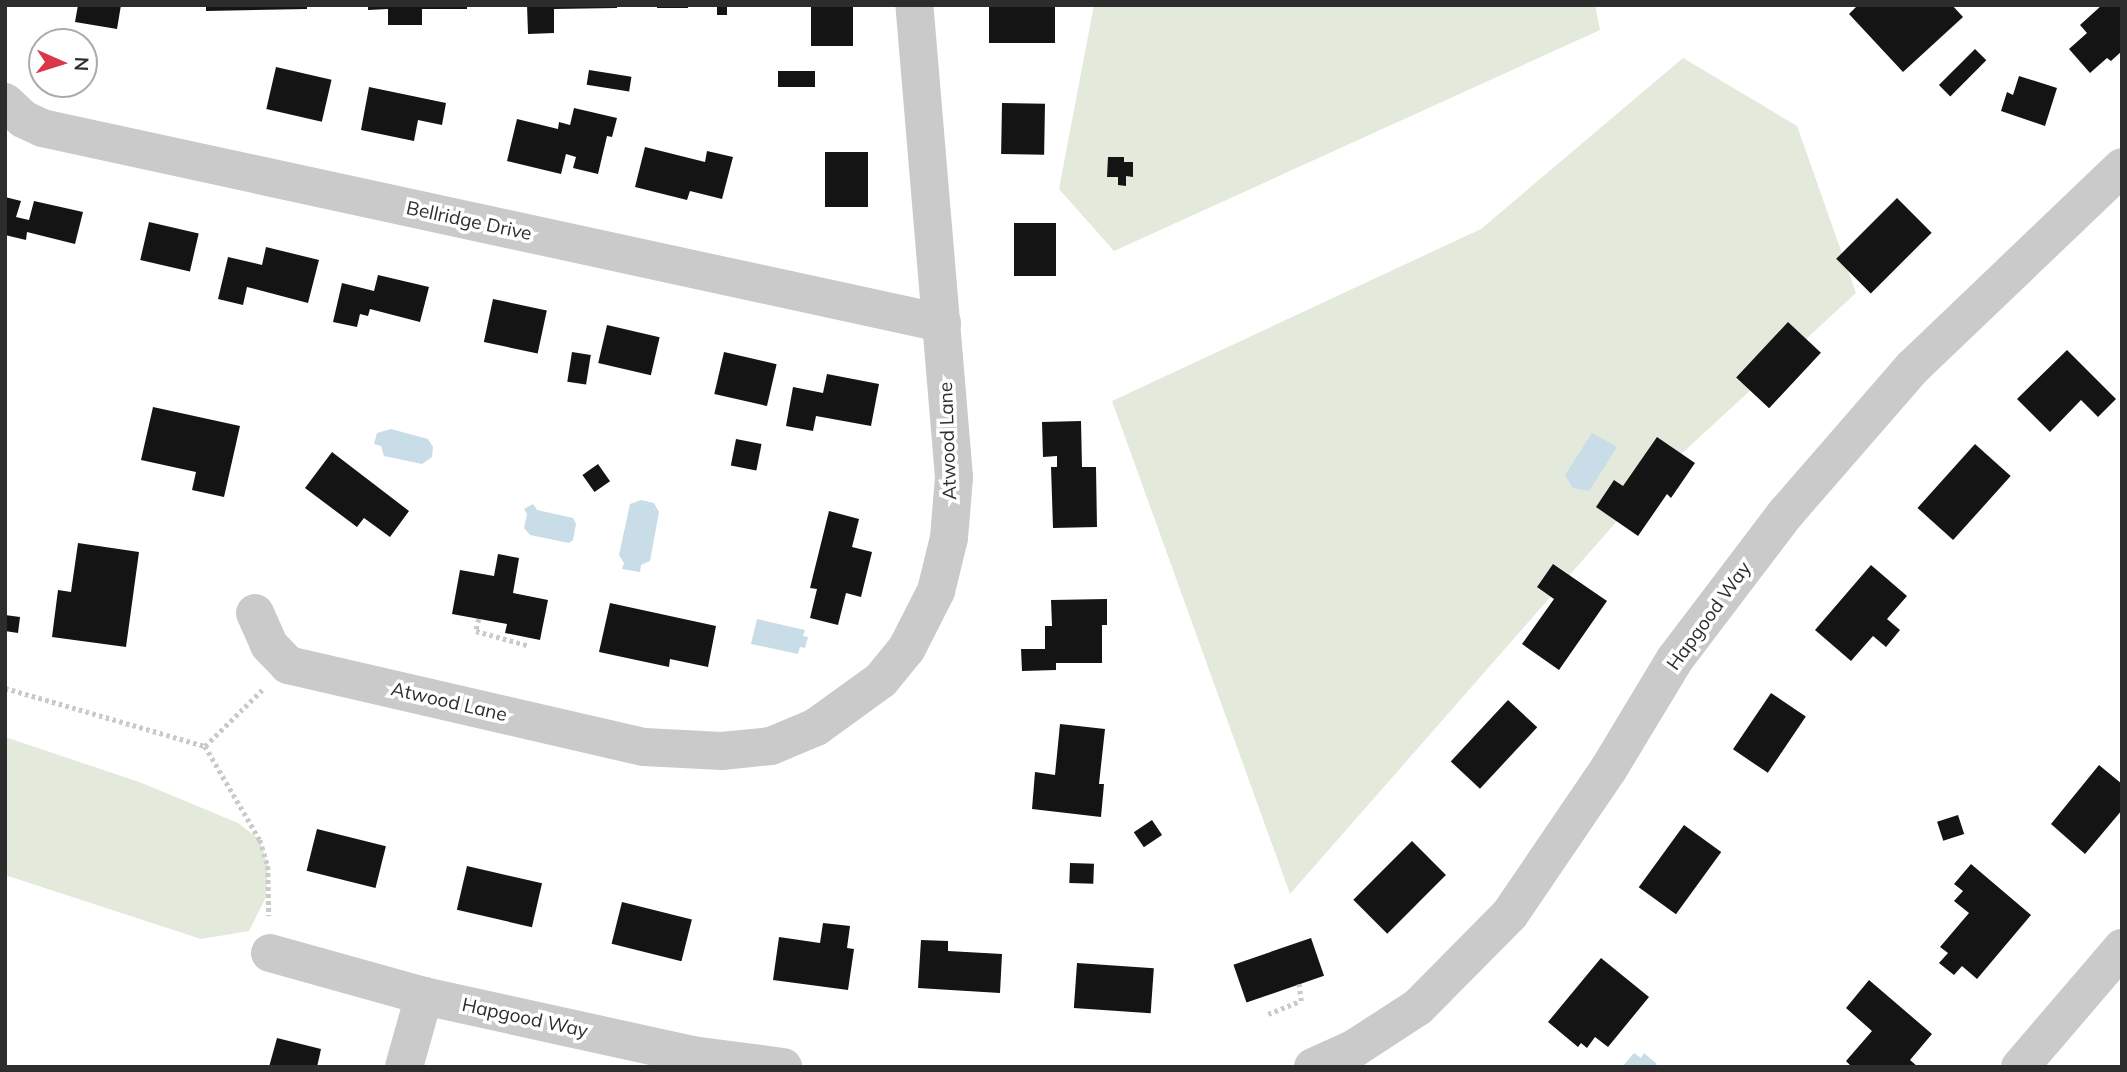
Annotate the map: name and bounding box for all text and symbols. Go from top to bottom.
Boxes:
north arrow [28,28,98,98]
text: N [70,56,94,72]
street label: Bellridge Drive [404,197,534,245]
street label: Atwood Lane [935,382,961,500]
street label: Hapgood Way [1662,557,1756,675]
street label: Atwood Lane [389,678,509,726]
street label: Hapgood Way [460,994,590,1042]

